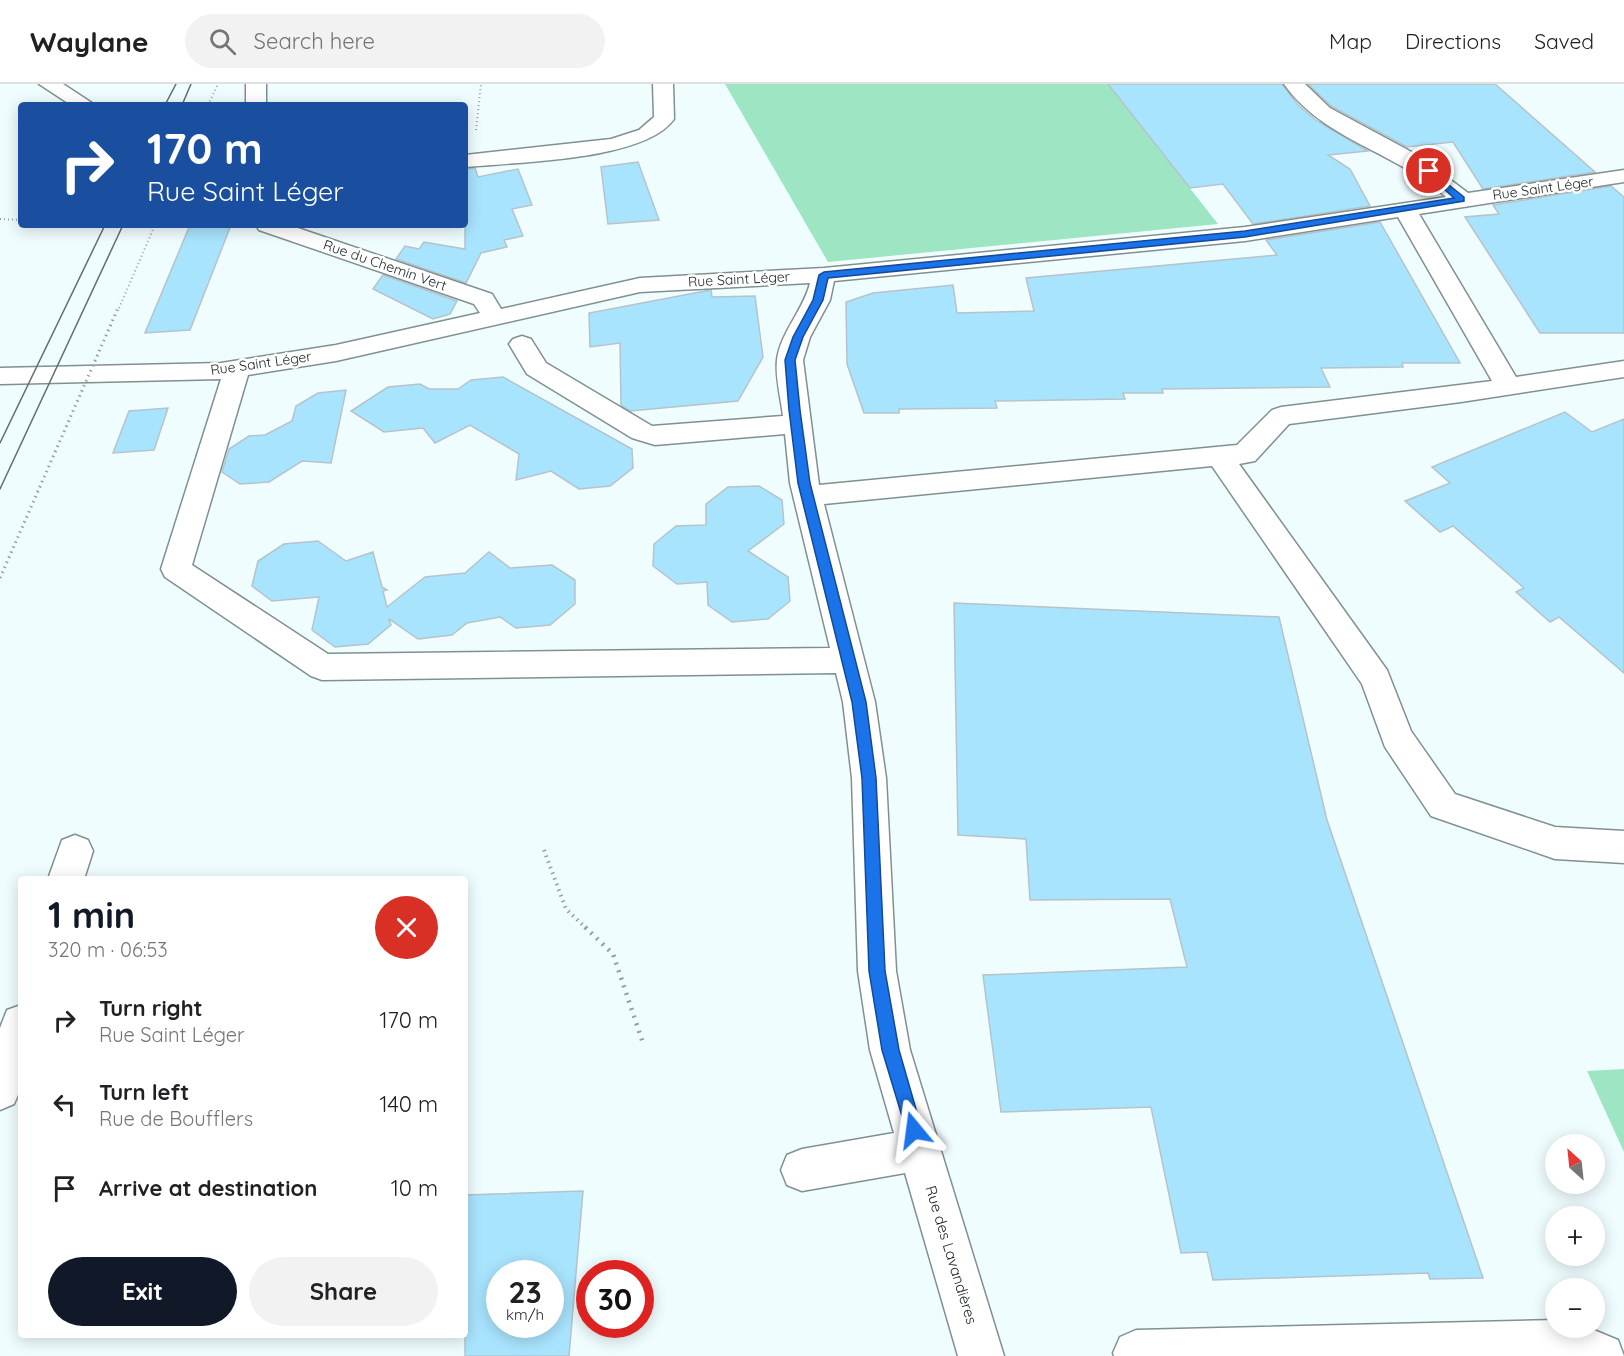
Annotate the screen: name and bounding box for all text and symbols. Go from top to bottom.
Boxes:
search box [185,14,605,68]
text: Waylane [30,24,149,59]
icon: search [206,25,239,58]
text: Search here [254,27,375,55]
text: Map [1329,28,1372,54]
text: Directions [1405,28,1501,54]
text: Saved [1534,28,1594,54]
text: 170 m [147,122,263,175]
icon: right [48,126,126,204]
pin [1403,145,1454,196]
icon: arrive [1412,154,1445,187]
street label: Rue Saint Léger [1491,172,1595,204]
text: Rue Saint Léger [147,174,344,208]
street label: Rue du Chemin Vert [321,235,449,295]
street label: Rue Saint Léger [688,267,791,291]
street label: Rue Saint Léger [209,347,313,379]
text: 1 min [48,892,135,937]
button: close [375,896,438,959]
text: 320 m · 06:53 [48,937,168,962]
text: Turn right [99,994,203,1022]
icon: right [48,1004,81,1037]
text: 170 m [379,1006,438,1034]
text: Rue Saint Léger [99,1022,245,1047]
text: Turn left [99,1078,189,1106]
icon: left [48,1088,81,1121]
text: 140 m [379,1090,438,1118]
position arrow [882,1098,946,1162]
text: Rue de Boufflers [99,1106,253,1131]
north arrow [1545,1134,1605,1194]
map controls [1545,1134,1605,1338]
icon: arrive [48,1172,81,1205]
text: Arrive at destination [99,1174,317,1202]
text: 10 m [391,1174,438,1202]
street label: Rue des Lavandières [921,1183,982,1326]
button: + [1545,1206,1605,1266]
button: Exit [48,1257,237,1326]
button: Share [249,1257,438,1326]
speed limit sign: 30 [576,1260,654,1338]
text: 23 [508,1273,542,1311]
button: − [1545,1278,1605,1338]
text: km/h [506,1305,544,1324]

